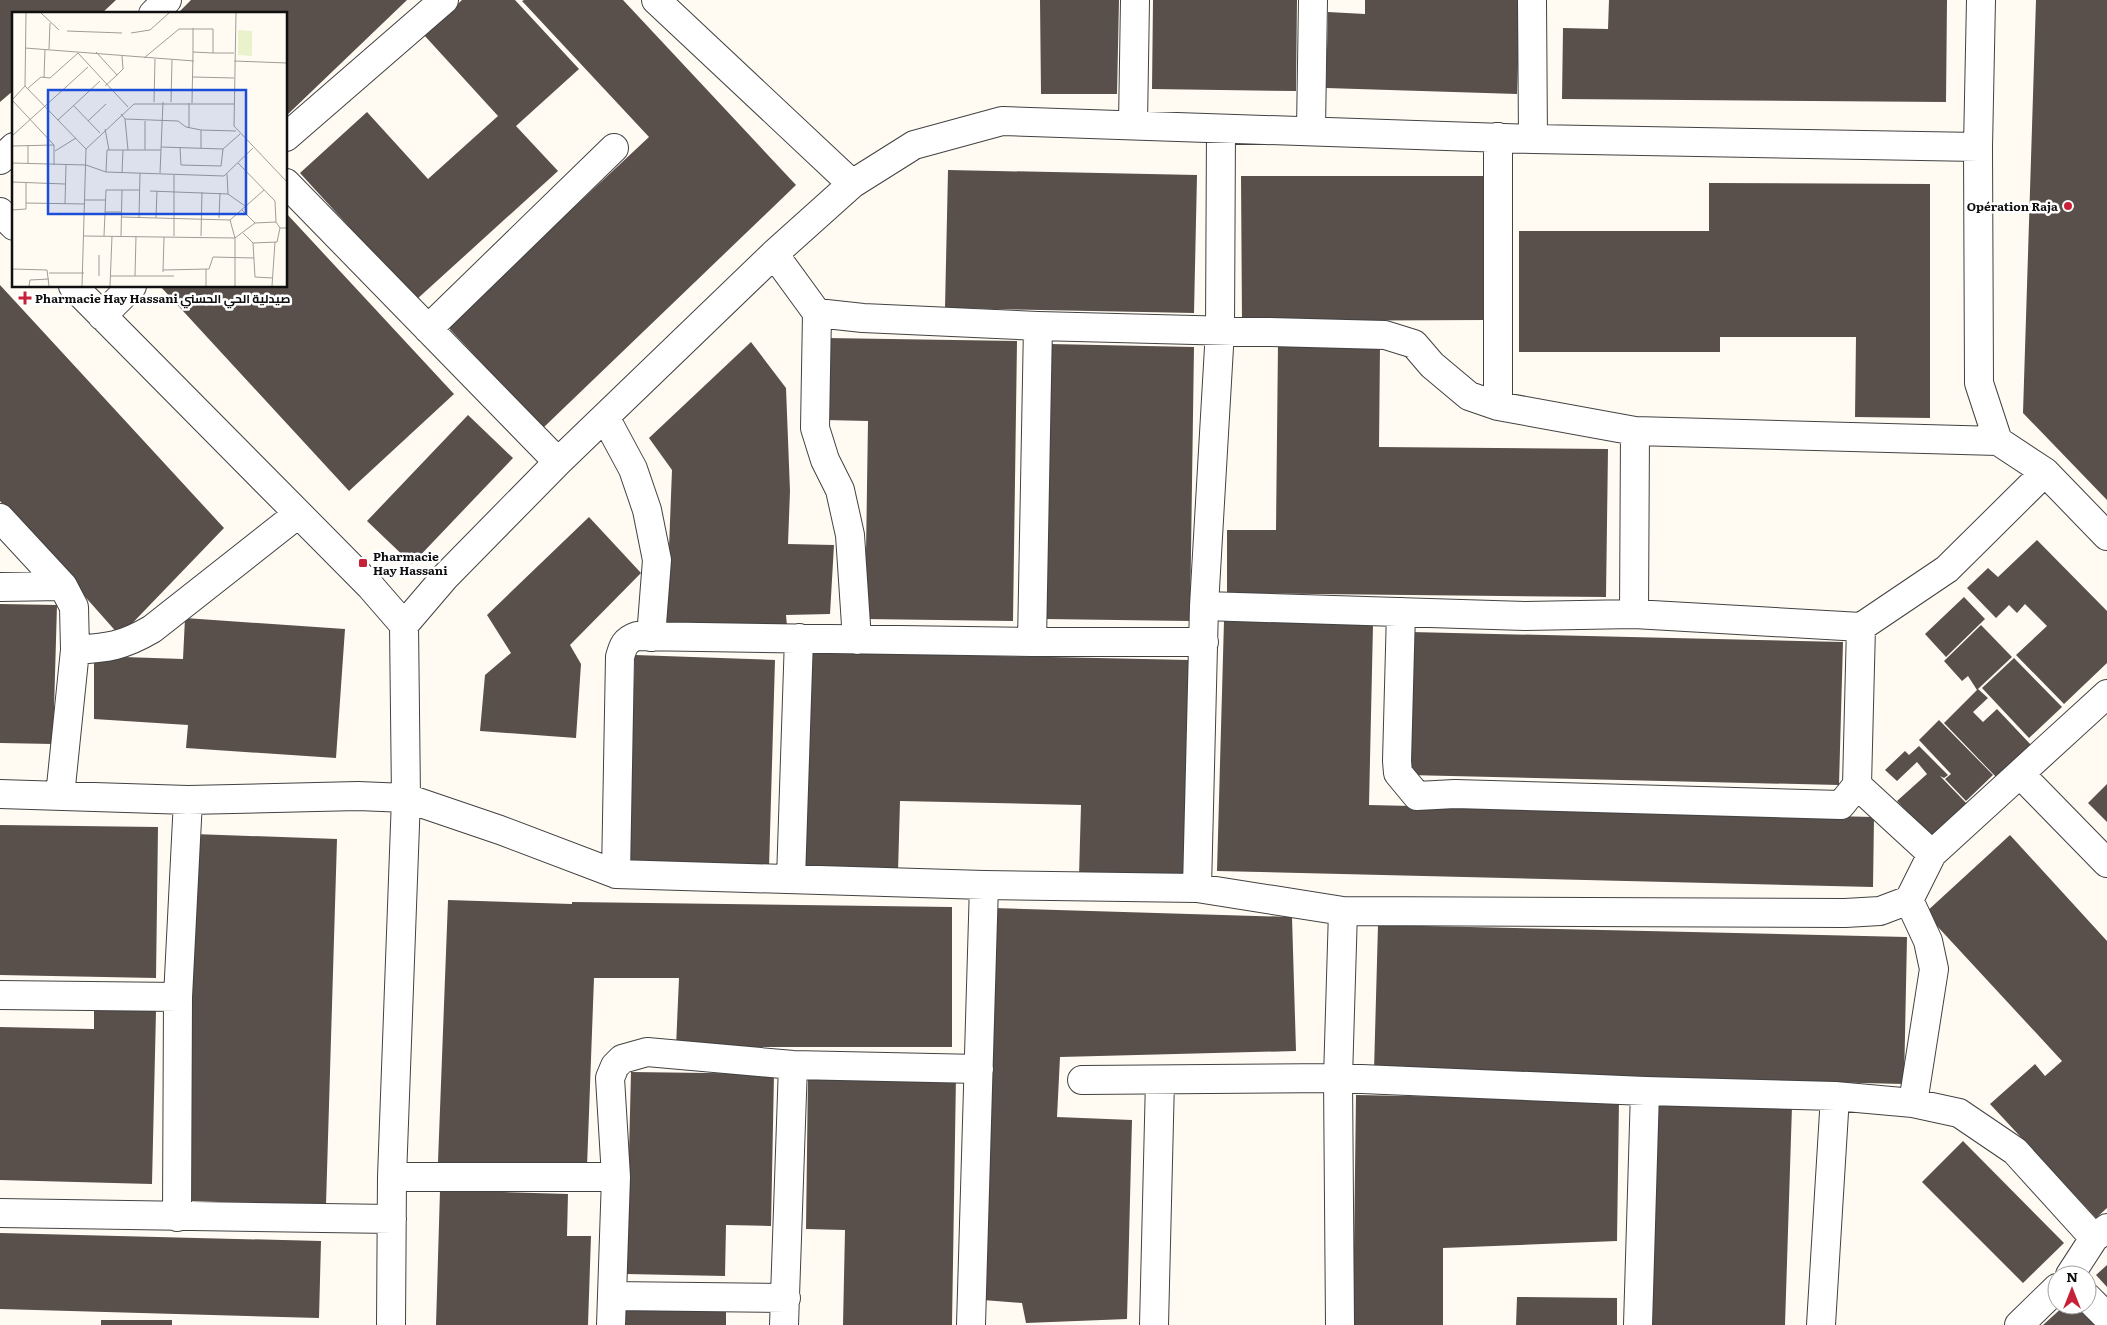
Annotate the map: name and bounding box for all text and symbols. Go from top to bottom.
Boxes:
inset map [12,12,288,288]
place label: Opération Raja [1967,197,2058,215]
marker: Opération Raja [2062,200,2074,212]
place label: Pharmacie Hay Hassani صيدلية الحي الحسني [35,289,290,309]
marker: Pharmacie Hay Hassani صيدلية الحي الحسني [19,292,31,304]
place label: Pharmacie Hay Hassani [373,547,448,579]
marker: Pharmacie Hay Hassani [357,557,369,569]
north arrow [2047,1265,2097,1315]
text: N [2066,1266,2078,1286]

